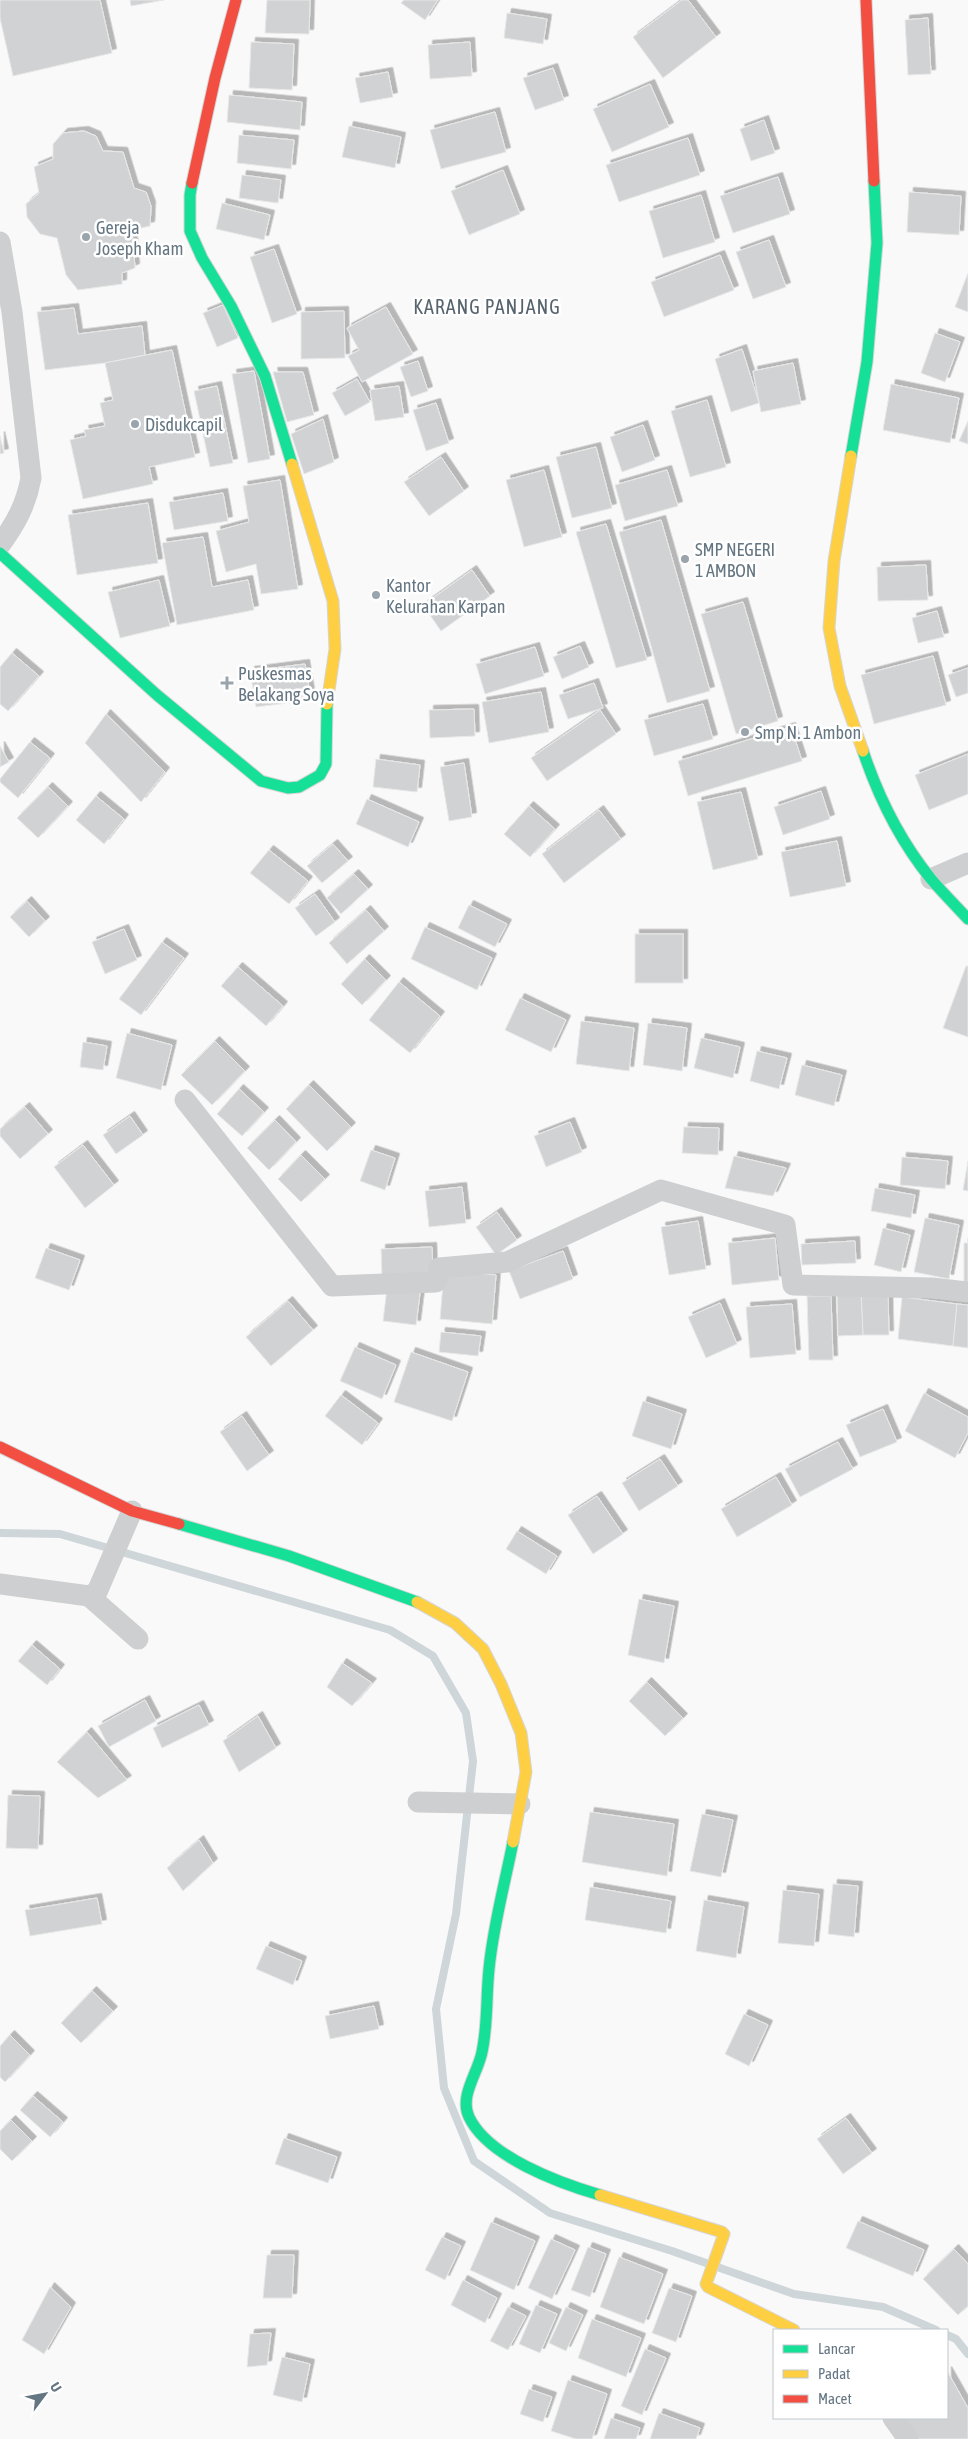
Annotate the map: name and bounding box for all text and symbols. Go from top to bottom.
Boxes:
place label: Gereja Joseph Kham [96,217,183,259]
marker: Gereja Joseph Kham [80,231,92,243]
district label: KARANG PANJANG [413,295,561,318]
place label: Disdukcapil [145,414,223,435]
marker: Disdukcapil [129,418,141,430]
place label: SMP NEGERI 1 AMBON [695,539,775,581]
marker: SMP NEGERI 1 AMBON [679,553,691,565]
place label: Kantor Kelurahan Karpan [386,575,505,617]
marker: Kantor Kelurahan Karpan [370,589,382,601]
place label: Puskesmas Belakang Soya [238,663,335,705]
marker: Puskesmas Belakang Soya [220,676,234,690]
place label: Smp N. 1 Ambon [755,722,861,743]
marker: Smp N. 1 Ambon [739,726,751,738]
legend [773,2329,948,2419]
text: Lancar [818,2340,856,2357]
text: Padat [818,2365,850,2382]
north arrow [20,2369,70,2419]
text: U [47,2379,65,2395]
text: Macet [818,2390,852,2407]

